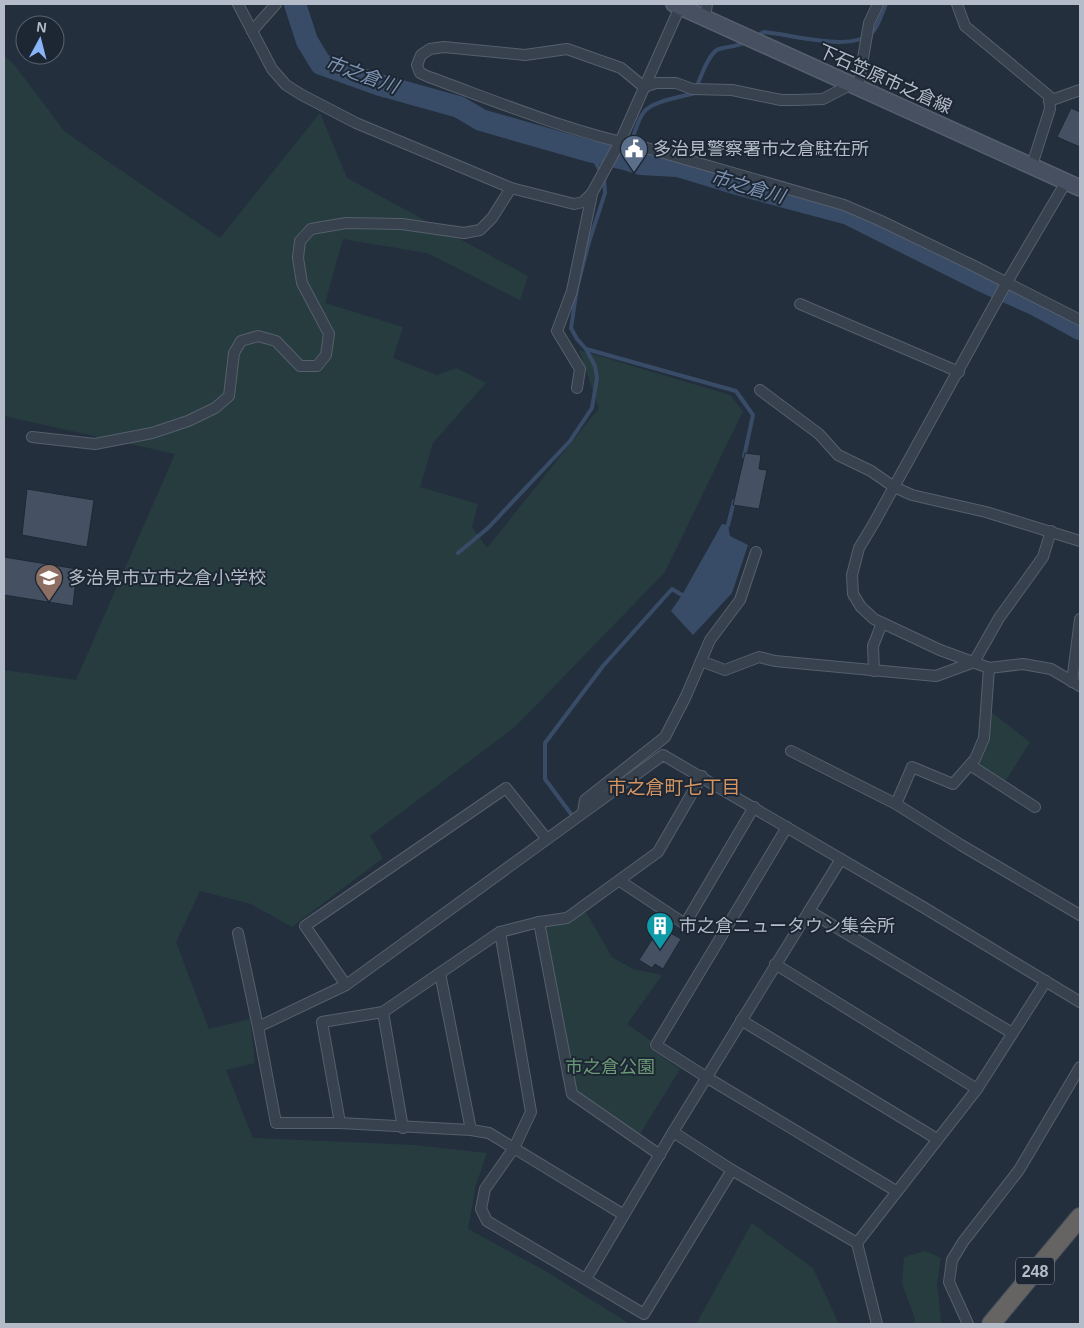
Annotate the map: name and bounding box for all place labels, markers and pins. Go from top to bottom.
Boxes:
public building icon: 多治見警察署市之倉駐在所 [619,134,649,173]
place label: 多治見警察署市之倉駐在所 [653,139,869,159]
school or university icon: 多治見市立市之倉小学校 [34,563,64,602]
place label: 多治見市立市之倉小学校 [68,568,266,588]
building icon: 市之倉ニュータウン集会所 [645,911,675,950]
place label: 市之倉ニュータウン集会所 [679,916,895,936]

